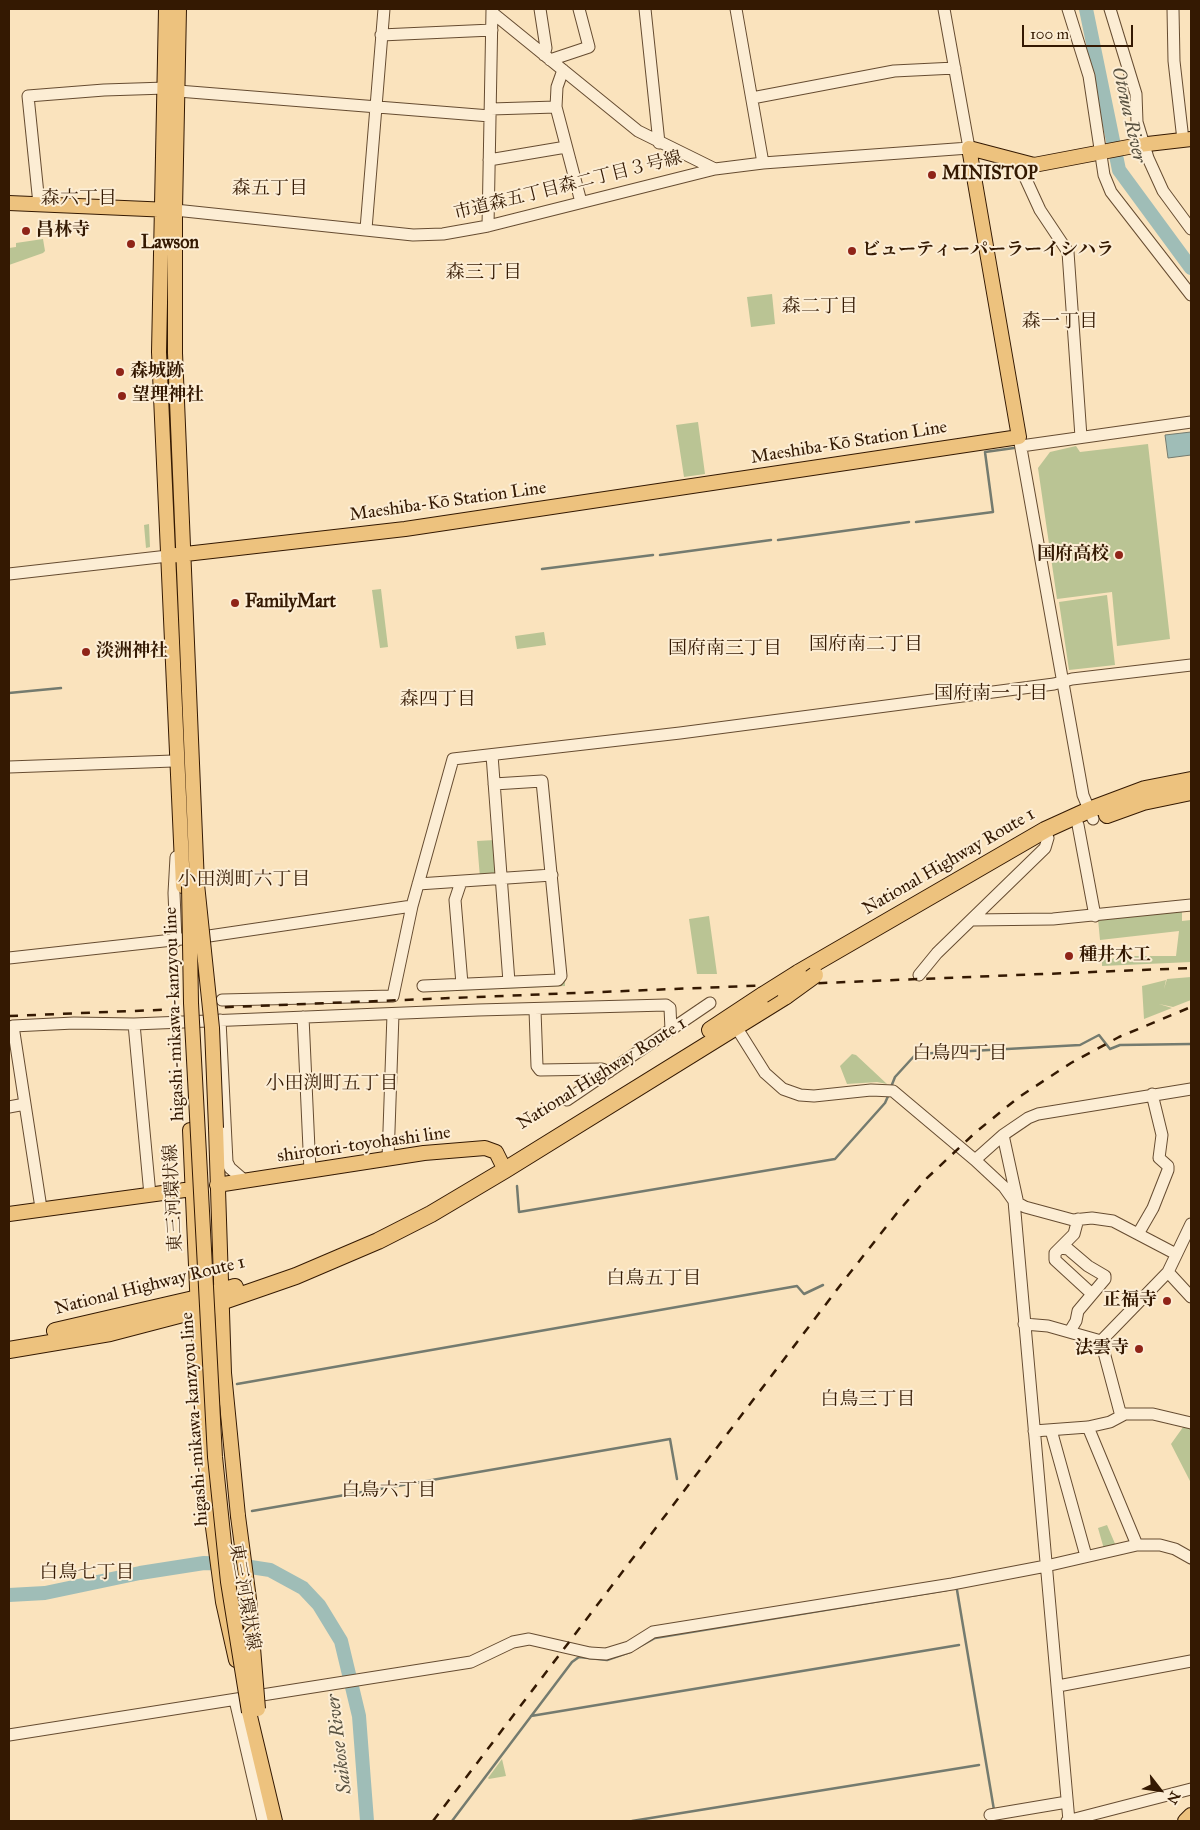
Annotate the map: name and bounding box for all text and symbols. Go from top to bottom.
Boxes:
scale bar [1025,15,1136,47]
text: 100 m [1030,25,1069,43]
water label: Otowa River [1106,65,1150,165]
street label: 市道森五丁目森二丁目３号線 [452,147,684,225]
place label: MINISTOP [942,164,1038,186]
marker: MINISTOP [926,169,938,181]
district label: 森五丁目 [232,178,308,200]
district label: 森六丁目 [41,188,117,210]
place label: 昌林寺 [36,220,90,242]
marker: 昌林寺 [20,225,32,237]
place label: Lawson [141,233,199,255]
marker: Lawson [125,238,137,250]
place label: ビューティーパーラーイシハラ [862,240,1114,262]
marker: ビューティーパーラーイシハラ [846,245,858,257]
district label: 森三丁目 [446,262,522,284]
district label: 森二丁目 [782,296,858,318]
district label: 森一丁目 [1022,311,1098,333]
place label: 森城跡 [130,361,184,383]
marker: 森城跡 [114,366,126,378]
place label: 望理神社 [132,385,204,407]
marker: 望理神社 [116,390,128,402]
street label: Maeshiba-Kō Station Line [749,417,949,469]
street label: Maeshiba-Kō Station Line [348,477,548,527]
place label: 国府高校 [1037,544,1109,566]
marker: 国府高校 [1113,549,1125,561]
place label: FamilyMart [245,592,336,614]
marker: FamilyMart [229,597,241,609]
district label: 国府南二丁目 [809,634,923,656]
district label: 国府南三丁目 [668,638,782,660]
place label: 淡洲神社 [96,641,168,663]
marker: 淡洲神社 [80,646,92,658]
district label: 国府南一丁目 [934,683,1048,705]
district label: 森四丁目 [400,689,476,711]
street label: National Highway Route 1 [859,804,1039,920]
district label: 小田渕町六丁目 [178,869,310,891]
street label: higashi-mikawa-kanzyou line [160,906,190,1122]
place label: 種井木工 [1079,945,1151,967]
marker: 種井木工 [1063,950,1075,962]
street label: National Highway Route 1 [513,1013,691,1135]
district label: 白鳥四丁目 [913,1043,1007,1065]
district label: 小田渕町五丁目 [266,1073,398,1095]
street label: shirotori-toyohashi line [276,1122,452,1168]
street label: 東三河環状線 [160,1144,188,1252]
street label: National Highway Route 1 [53,1252,247,1320]
district label: 白鳥五丁目 [607,1268,701,1290]
place label: 正福寺 [1103,1290,1157,1312]
marker: 正福寺 [1161,1295,1173,1307]
street label: higashi-mikawa-kanzyou line [177,1311,213,1527]
place label: 法雲寺 [1075,1338,1129,1360]
marker: 法雲寺 [1133,1343,1145,1355]
district label: 白鳥三丁目 [821,1389,915,1411]
district label: 白鳥六丁目 [342,1480,436,1502]
street label: 東三河環状線 [224,1542,264,1652]
district label: 白鳥七丁目 [40,1562,134,1584]
water label: Saikose River [323,1693,357,1795]
north arrow [1135,1765,1185,1815]
text: N [1163,1788,1184,1807]

